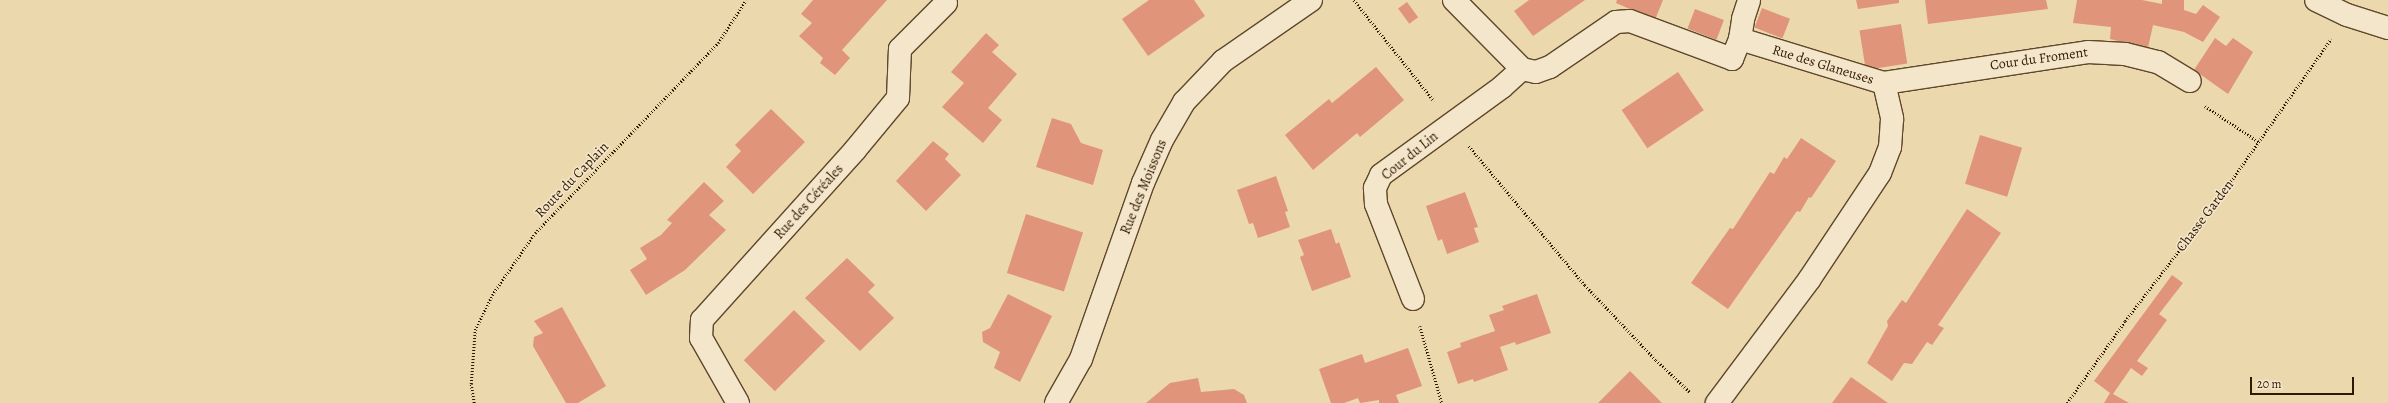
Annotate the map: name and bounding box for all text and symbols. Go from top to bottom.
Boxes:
street label: Rue des Glaneuses [1770,42,1876,88]
street label: Cour du Froment [1989,44,2089,74]
street label: Cour du Lin [1378,128,1442,184]
street label: Rue des Moissons [1117,137,1171,237]
street label: Route du Caplain [532,139,612,221]
street label: Rue des Céréales [771,161,847,243]
street label: Chasse Garden [2173,177,2237,255]
scale bar [2252,369,2356,395]
text: 20 m [2257,376,2281,392]

